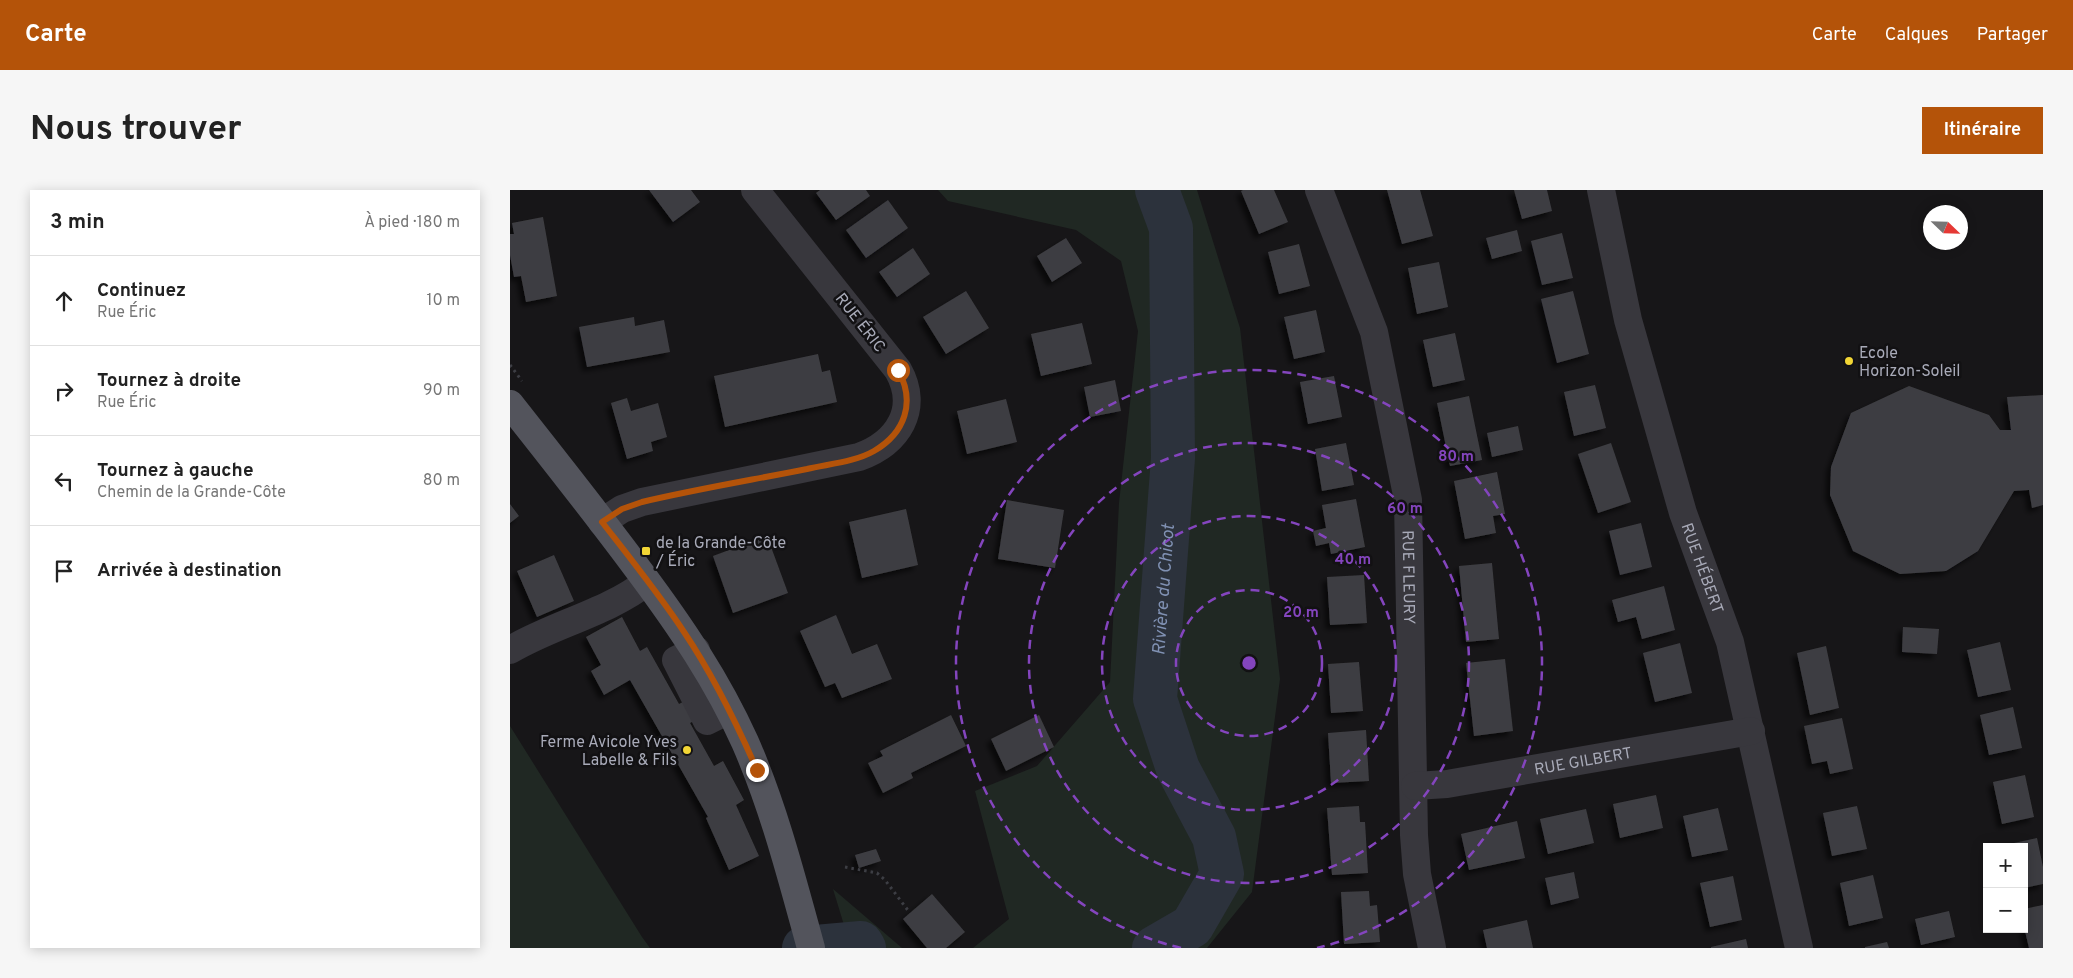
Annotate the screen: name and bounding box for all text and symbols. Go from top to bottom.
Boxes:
text: Carte [25,20,87,50]
text: Carte [1812,24,1857,47]
text: Calques [1885,24,1949,47]
text: Partager [1977,24,2048,47]
button: Itinéraire [1922,107,2043,154]
text: Nous trouver [30,108,242,152]
north arrow [1923,205,1968,250]
text: 3 min [50,209,105,236]
text: À pied · 180 m [364,213,460,233]
text: Continuez [97,279,186,303]
icon: ahead [50,287,78,315]
street label: RUE ÉRIC [830,288,890,357]
text: 10 m [426,291,460,311]
text: Rue Éric [97,303,156,323]
place label: Ecole Horizon-Soleil [1859,344,1961,382]
marker: Ecole Horizon-Soleil [1843,355,1855,367]
route start [887,359,910,382]
text: Tournez à droite [97,369,241,393]
icon: right [50,377,78,405]
text: 90 m [423,381,460,401]
text: Rue Éric [97,393,156,413]
text: 80 m [1438,448,1474,467]
text: Tournez à gauche [97,459,254,483]
icon: left [50,467,78,495]
text: 80 m [423,471,460,491]
text: Chemin de la Grande-Côte [97,483,286,503]
text: 60 m [1387,500,1423,519]
street label: RUE HÉBERT [1675,521,1727,617]
water label: Rivière du Chicot [1148,522,1181,656]
street label: RUE FLEURY [1397,530,1418,625]
place label: de la Grande-Côte / Éric [655,534,786,572]
marker: de la Grande-Côte / Éric [640,545,652,557]
text: 40 m [1335,551,1371,570]
icon: arrive [50,557,78,585]
text: Arrivée à destination [97,559,282,583]
text: 20 m [1283,604,1319,623]
centre of rings [1240,654,1258,672]
place label: Ferme Avicole Yves Labelle & Fils [540,733,677,771]
marker: Ferme Avicole Yves Labelle & Fils [681,744,693,756]
street label: RUE GILBERT [1533,744,1634,781]
route end [746,759,769,782]
map controls [1983,843,2028,933]
button: + [1983,843,2028,888]
button: − [1983,888,2028,933]

